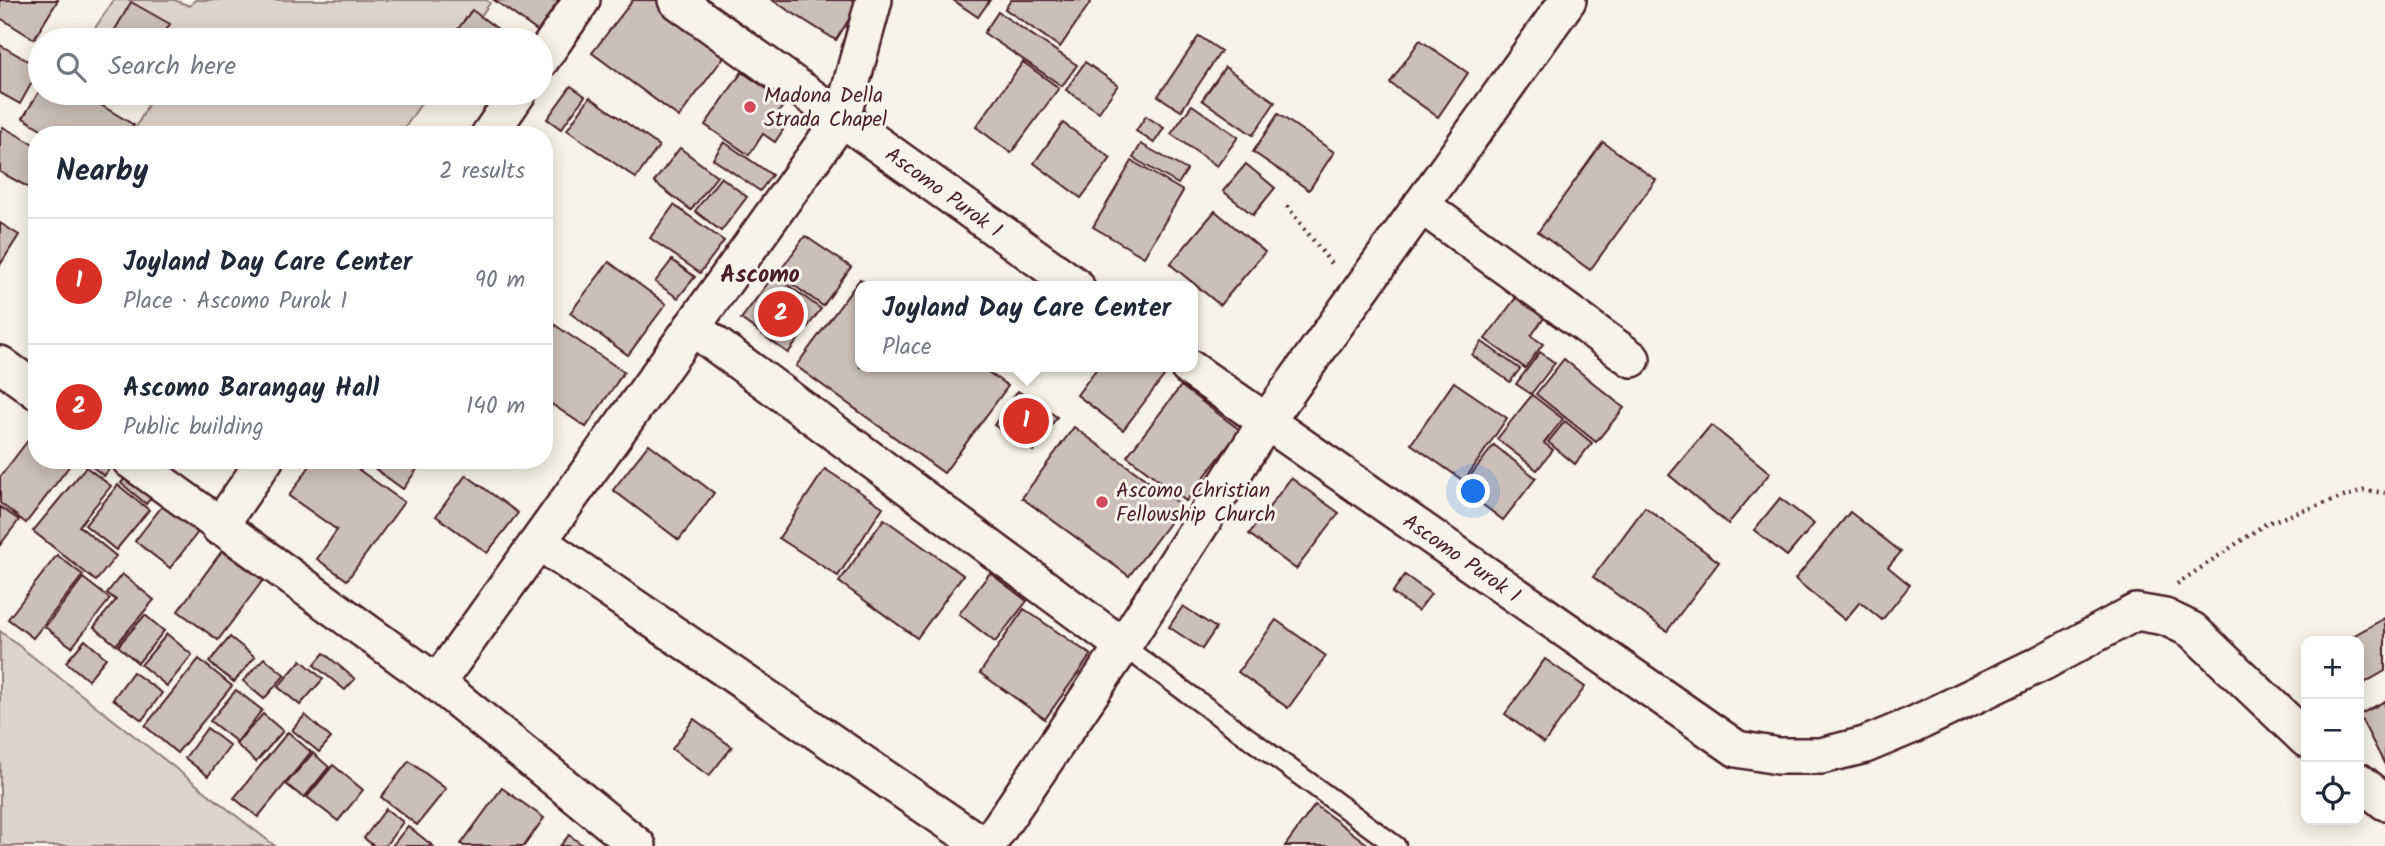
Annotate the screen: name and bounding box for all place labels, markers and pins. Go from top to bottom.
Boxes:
place label: Madona Della Strada Chapel [764,80,887,137]
marker: Madona Della Strada Chapel [742,99,758,115]
pin: 2 [758,288,804,340]
pin: 1 [1003,395,1049,447]
place label: Ascomo Christian Fellowship Church [1116,475,1276,532]
marker: Ascomo Christian Fellowship Church [1094,494,1110,510]

